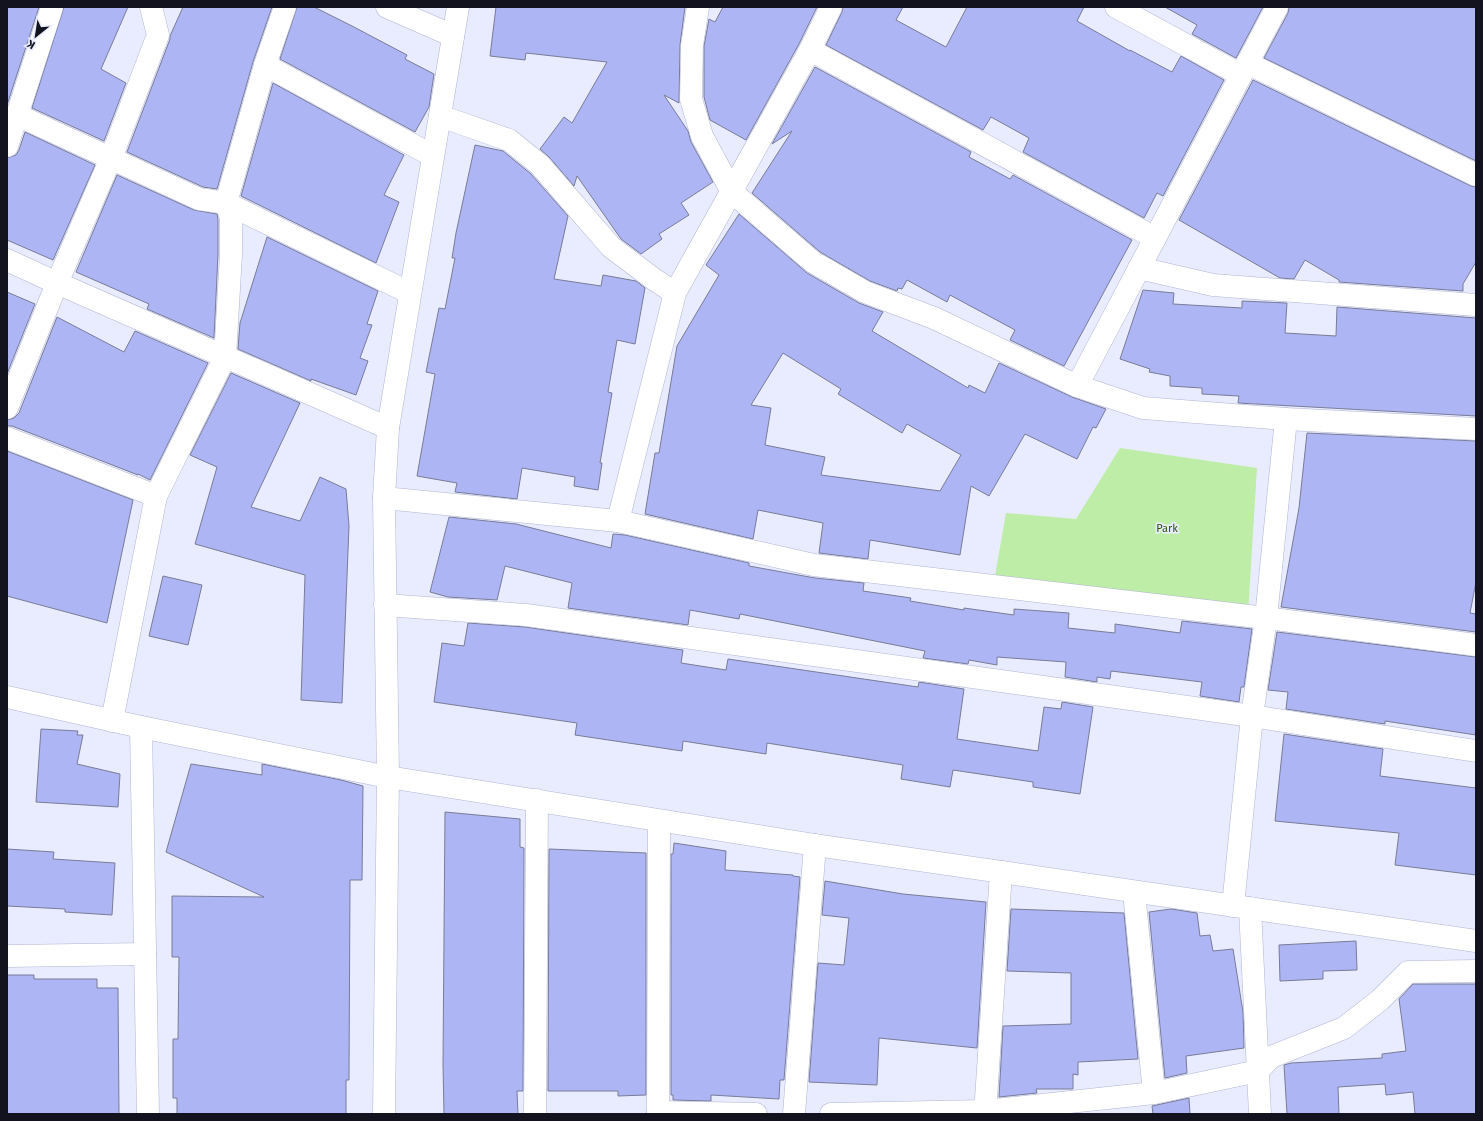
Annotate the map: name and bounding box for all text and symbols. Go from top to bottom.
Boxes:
north arrow [16,16,56,56]
text: K [24,36,38,52]
park label: Park [1156,522,1178,535]

